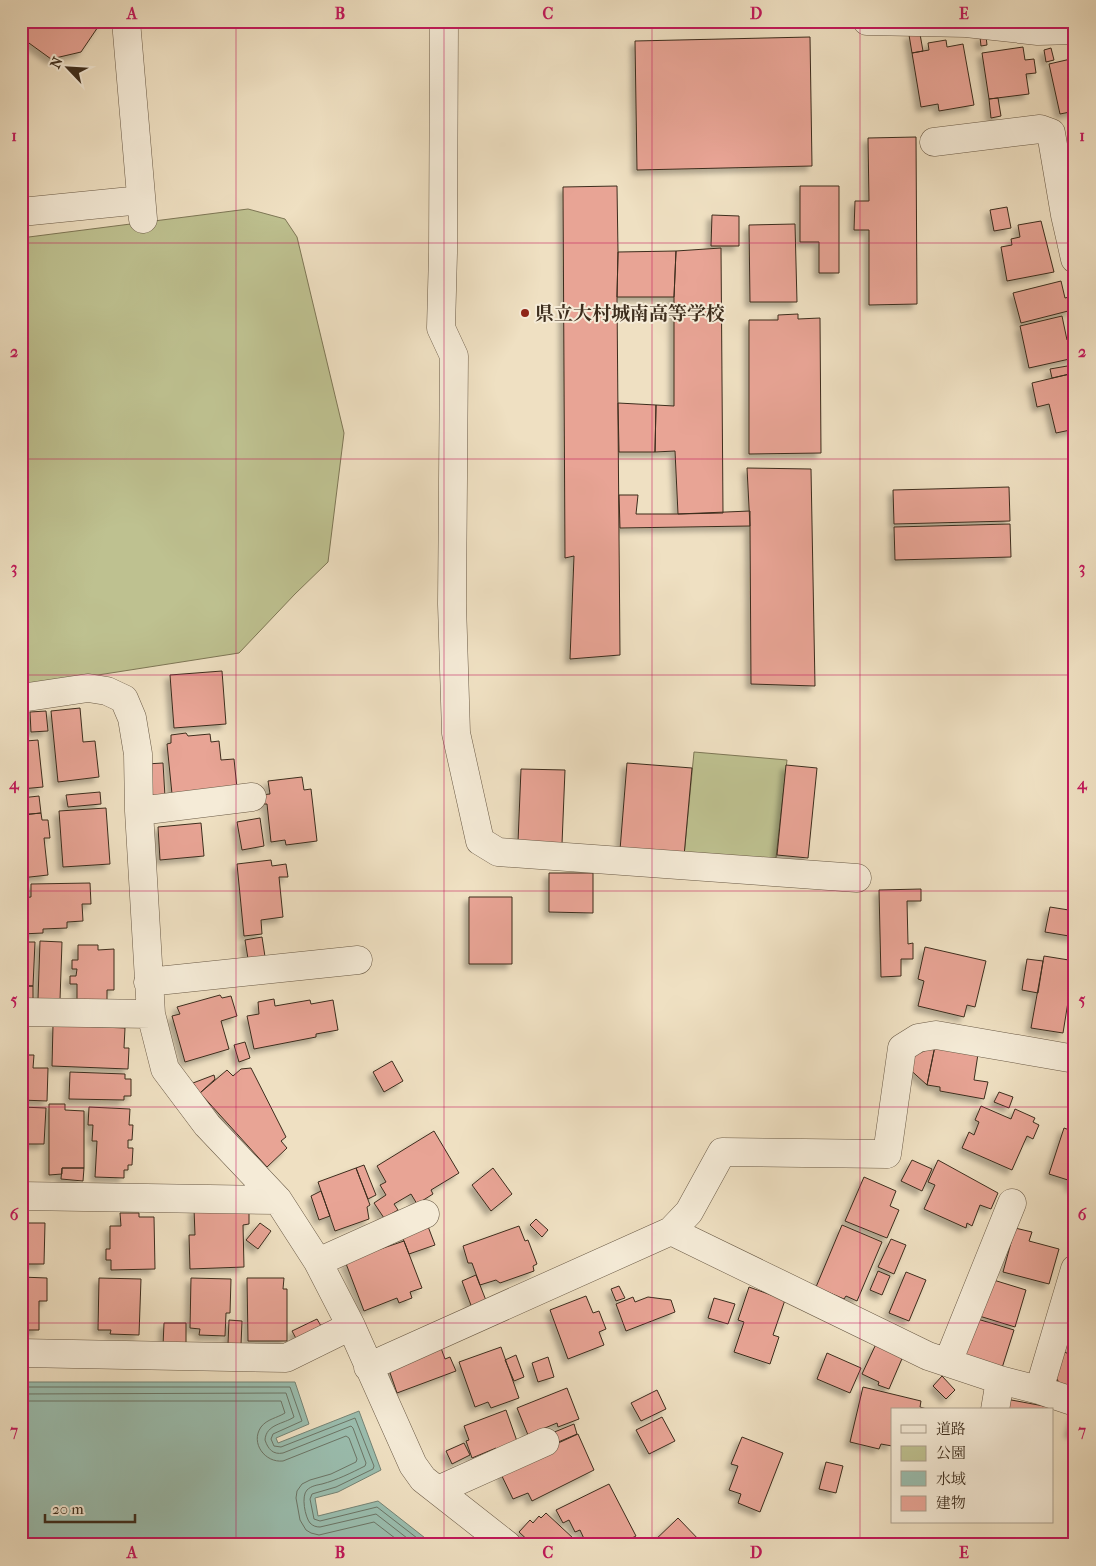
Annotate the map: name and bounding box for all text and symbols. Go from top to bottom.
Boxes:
text: A [126,4,138,23]
text: B [335,4,345,23]
text: C [543,4,554,23]
text: D [750,4,762,23]
text: E [959,4,969,23]
north arrow [42,42,92,92]
text: N [47,54,67,71]
text: 1 [11,126,17,145]
text: 1 [1079,126,1085,145]
place label: 県立大村城南高等学校 [535,303,725,325]
marker: 県立大村城南高等学校 [519,307,531,319]
text: 2 [10,342,18,361]
text: 2 [1078,342,1086,361]
text: 3 [11,558,17,578]
text: 3 [1079,558,1085,578]
text: 4 [8,774,20,794]
text: 4 [1076,774,1088,794]
text: 5 [11,990,18,1009]
text: 5 [1079,990,1086,1009]
text: 6 [10,1205,19,1224]
text: 6 [1078,1205,1087,1224]
legend [891,1408,1054,1524]
text: 道路 [936,1420,966,1438]
text: 7 [9,1421,18,1440]
text: 7 [1077,1421,1086,1440]
text: 公園 [936,1444,966,1462]
text: 水域 [936,1470,966,1488]
scale bar [45,1491,135,1523]
text: 建物 [936,1494,966,1512]
text: 20 m [52,1500,84,1518]
text: A [126,1543,138,1562]
text: B [335,1543,345,1562]
text: C [543,1543,554,1562]
text: D [750,1543,762,1562]
text: E [959,1543,969,1562]

